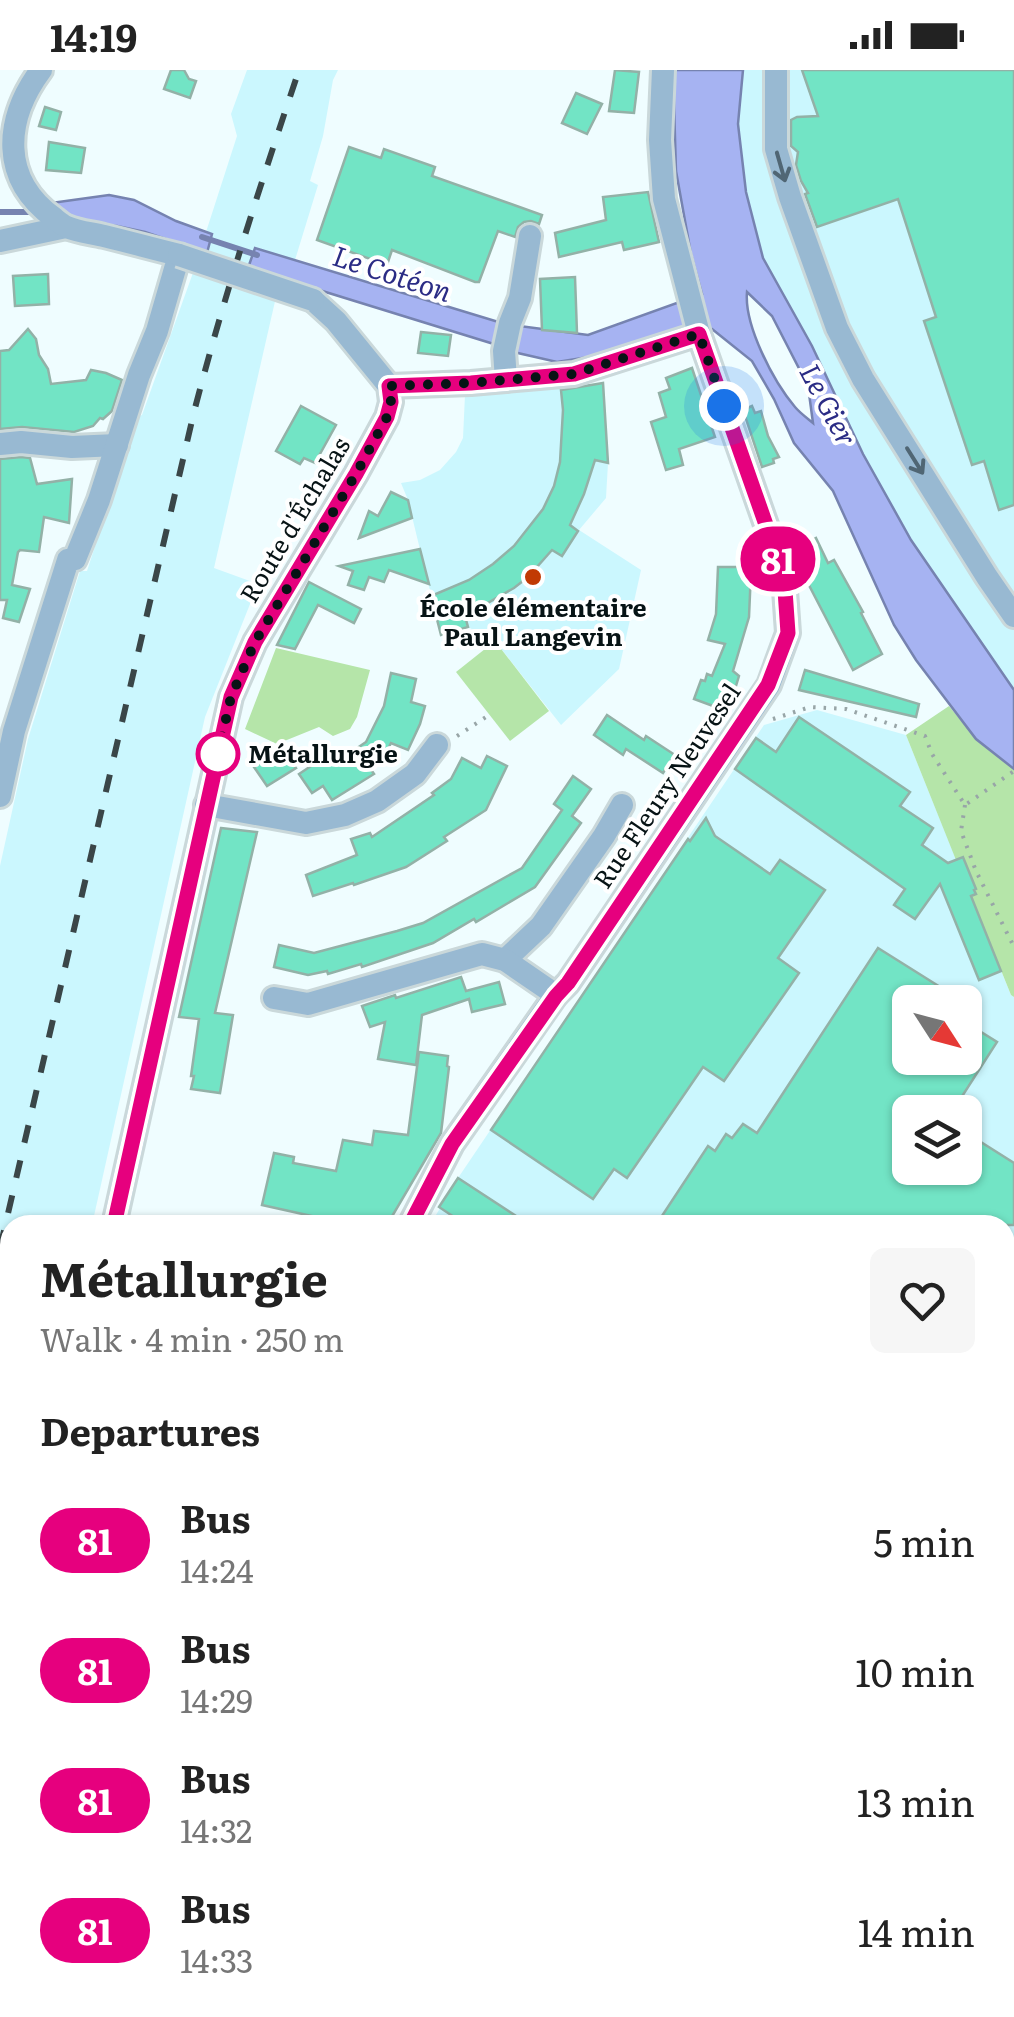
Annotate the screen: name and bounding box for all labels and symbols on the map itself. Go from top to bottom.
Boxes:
one-way arrow [773,151,791,182]
water label: Le Cotéon [328,233,458,311]
water label: Le Gier [791,355,869,453]
your location [699,381,749,431]
street label: Route d'Échalas [230,429,358,609]
one-way arrow [904,446,925,475]
line badge: 81 [733,526,823,592]
marker: École élémentaire Paul Langevin [522,566,544,588]
place label: École élémentaire Paul Langevin [419,588,647,654]
street label: Rue Fleury Neuvesel [583,675,748,895]
marker: Métallurgie [197,733,239,775]
place label: Métallurgie [248,734,398,771]
north arrow [892,985,982,1075]

